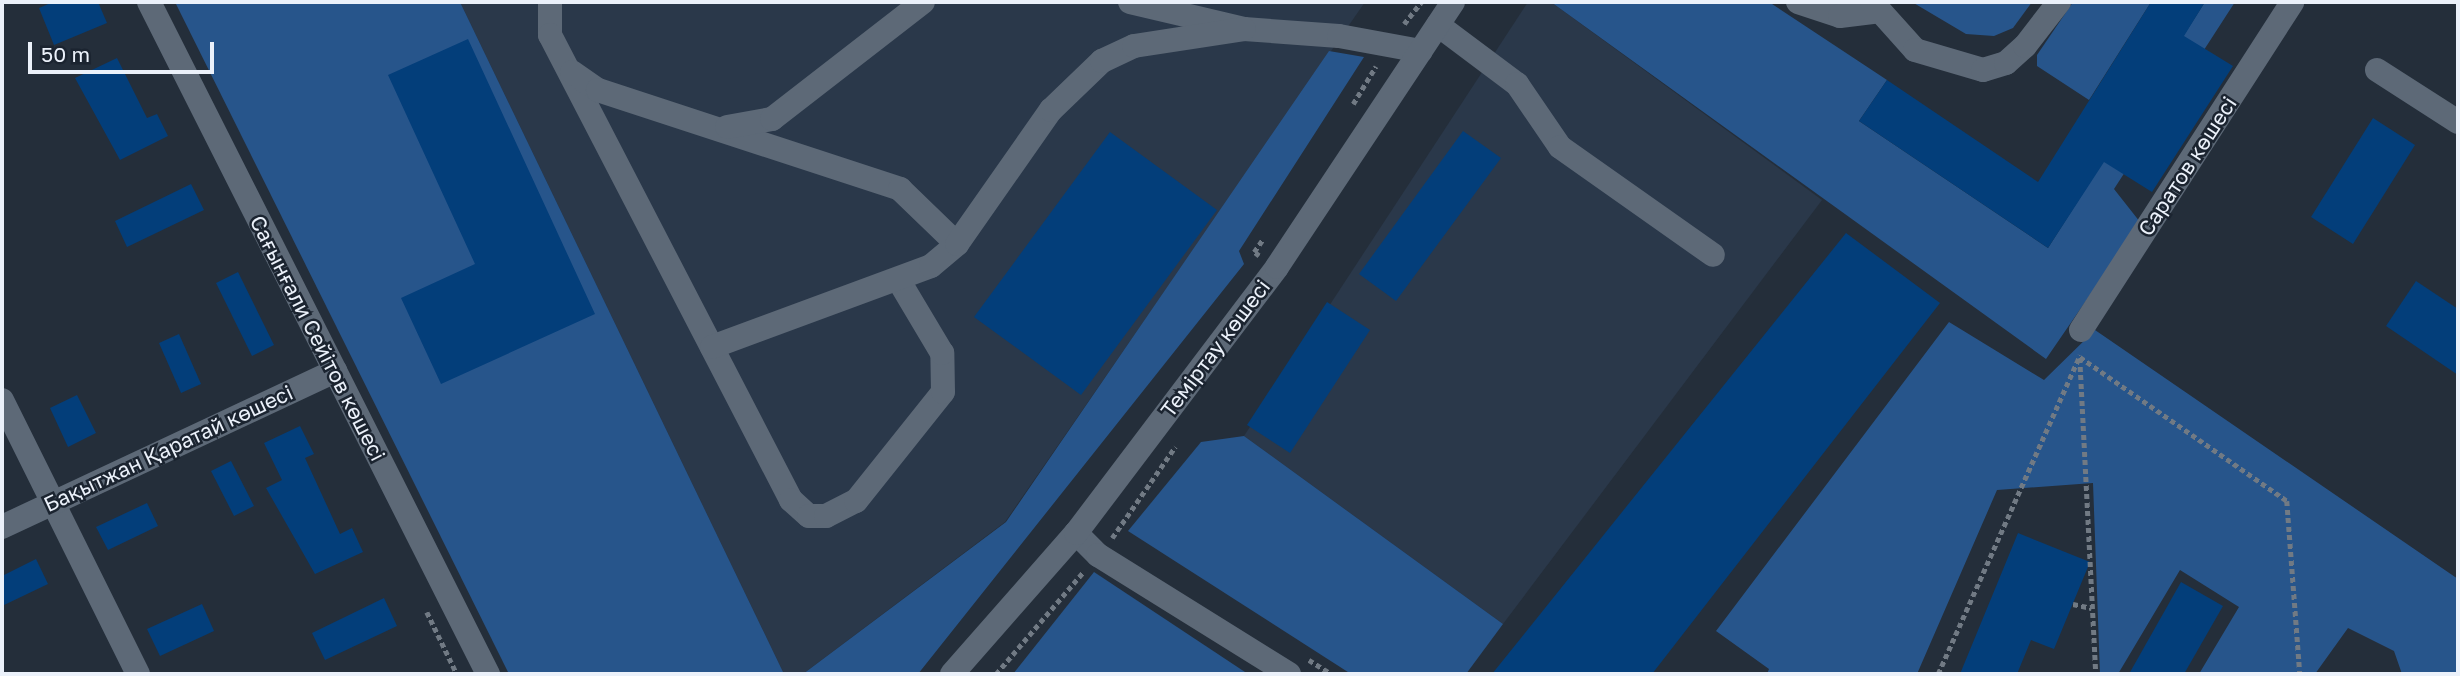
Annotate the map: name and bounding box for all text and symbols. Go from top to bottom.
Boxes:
scale bar [32,28,217,72]
text: 50 m [41,41,90,67]
street label: Саратов көшесі [2133,92,2241,240]
street label: Сағынғали Сейітов көшесі [245,211,391,465]
street label: Теміртау көшесі [1155,274,1275,422]
street label: Бақытжан Қаратай көшесі [40,379,296,517]

